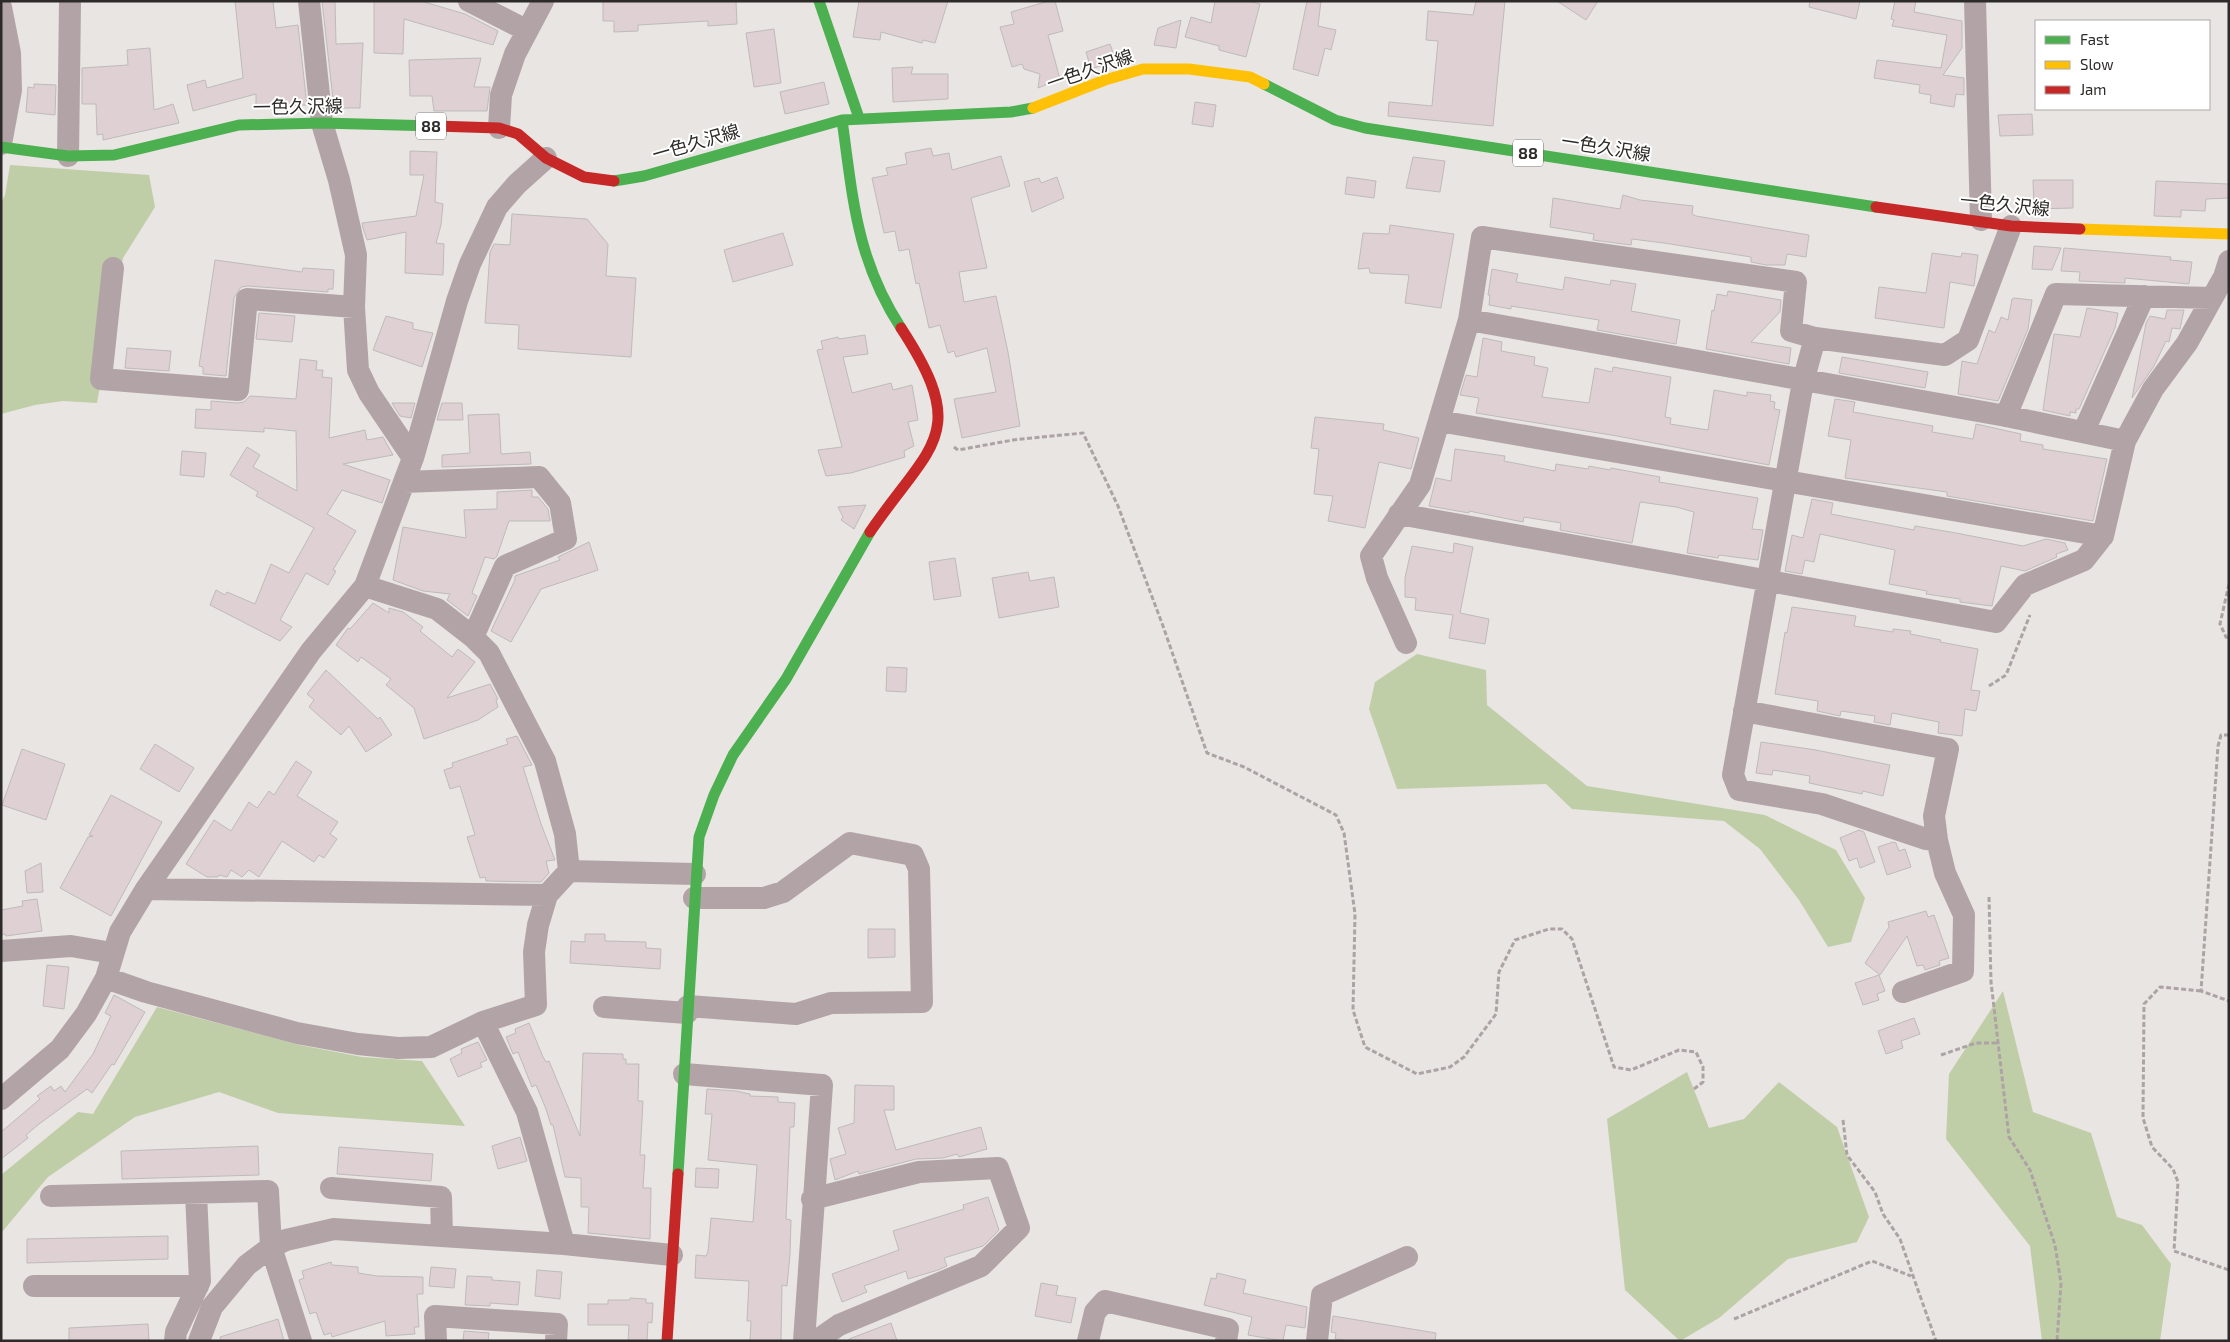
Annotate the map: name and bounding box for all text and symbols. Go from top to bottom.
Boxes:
legend [2035,20,2210,110]
text: Fast [2080,30,2110,48]
street label: 一色久沢線 [1044,44,1136,94]
text: Slow [2080,55,2114,73]
text: Jam [2080,80,2106,98]
street label: 一色久沢線 [253,94,343,118]
road number: 88 [416,112,446,140]
street label: 一色久沢線 [649,119,742,165]
street label: 一色久沢線 [1560,129,1652,165]
road number: 88 [1513,140,1543,167]
street label: 一色久沢線 [1959,188,2051,220]

